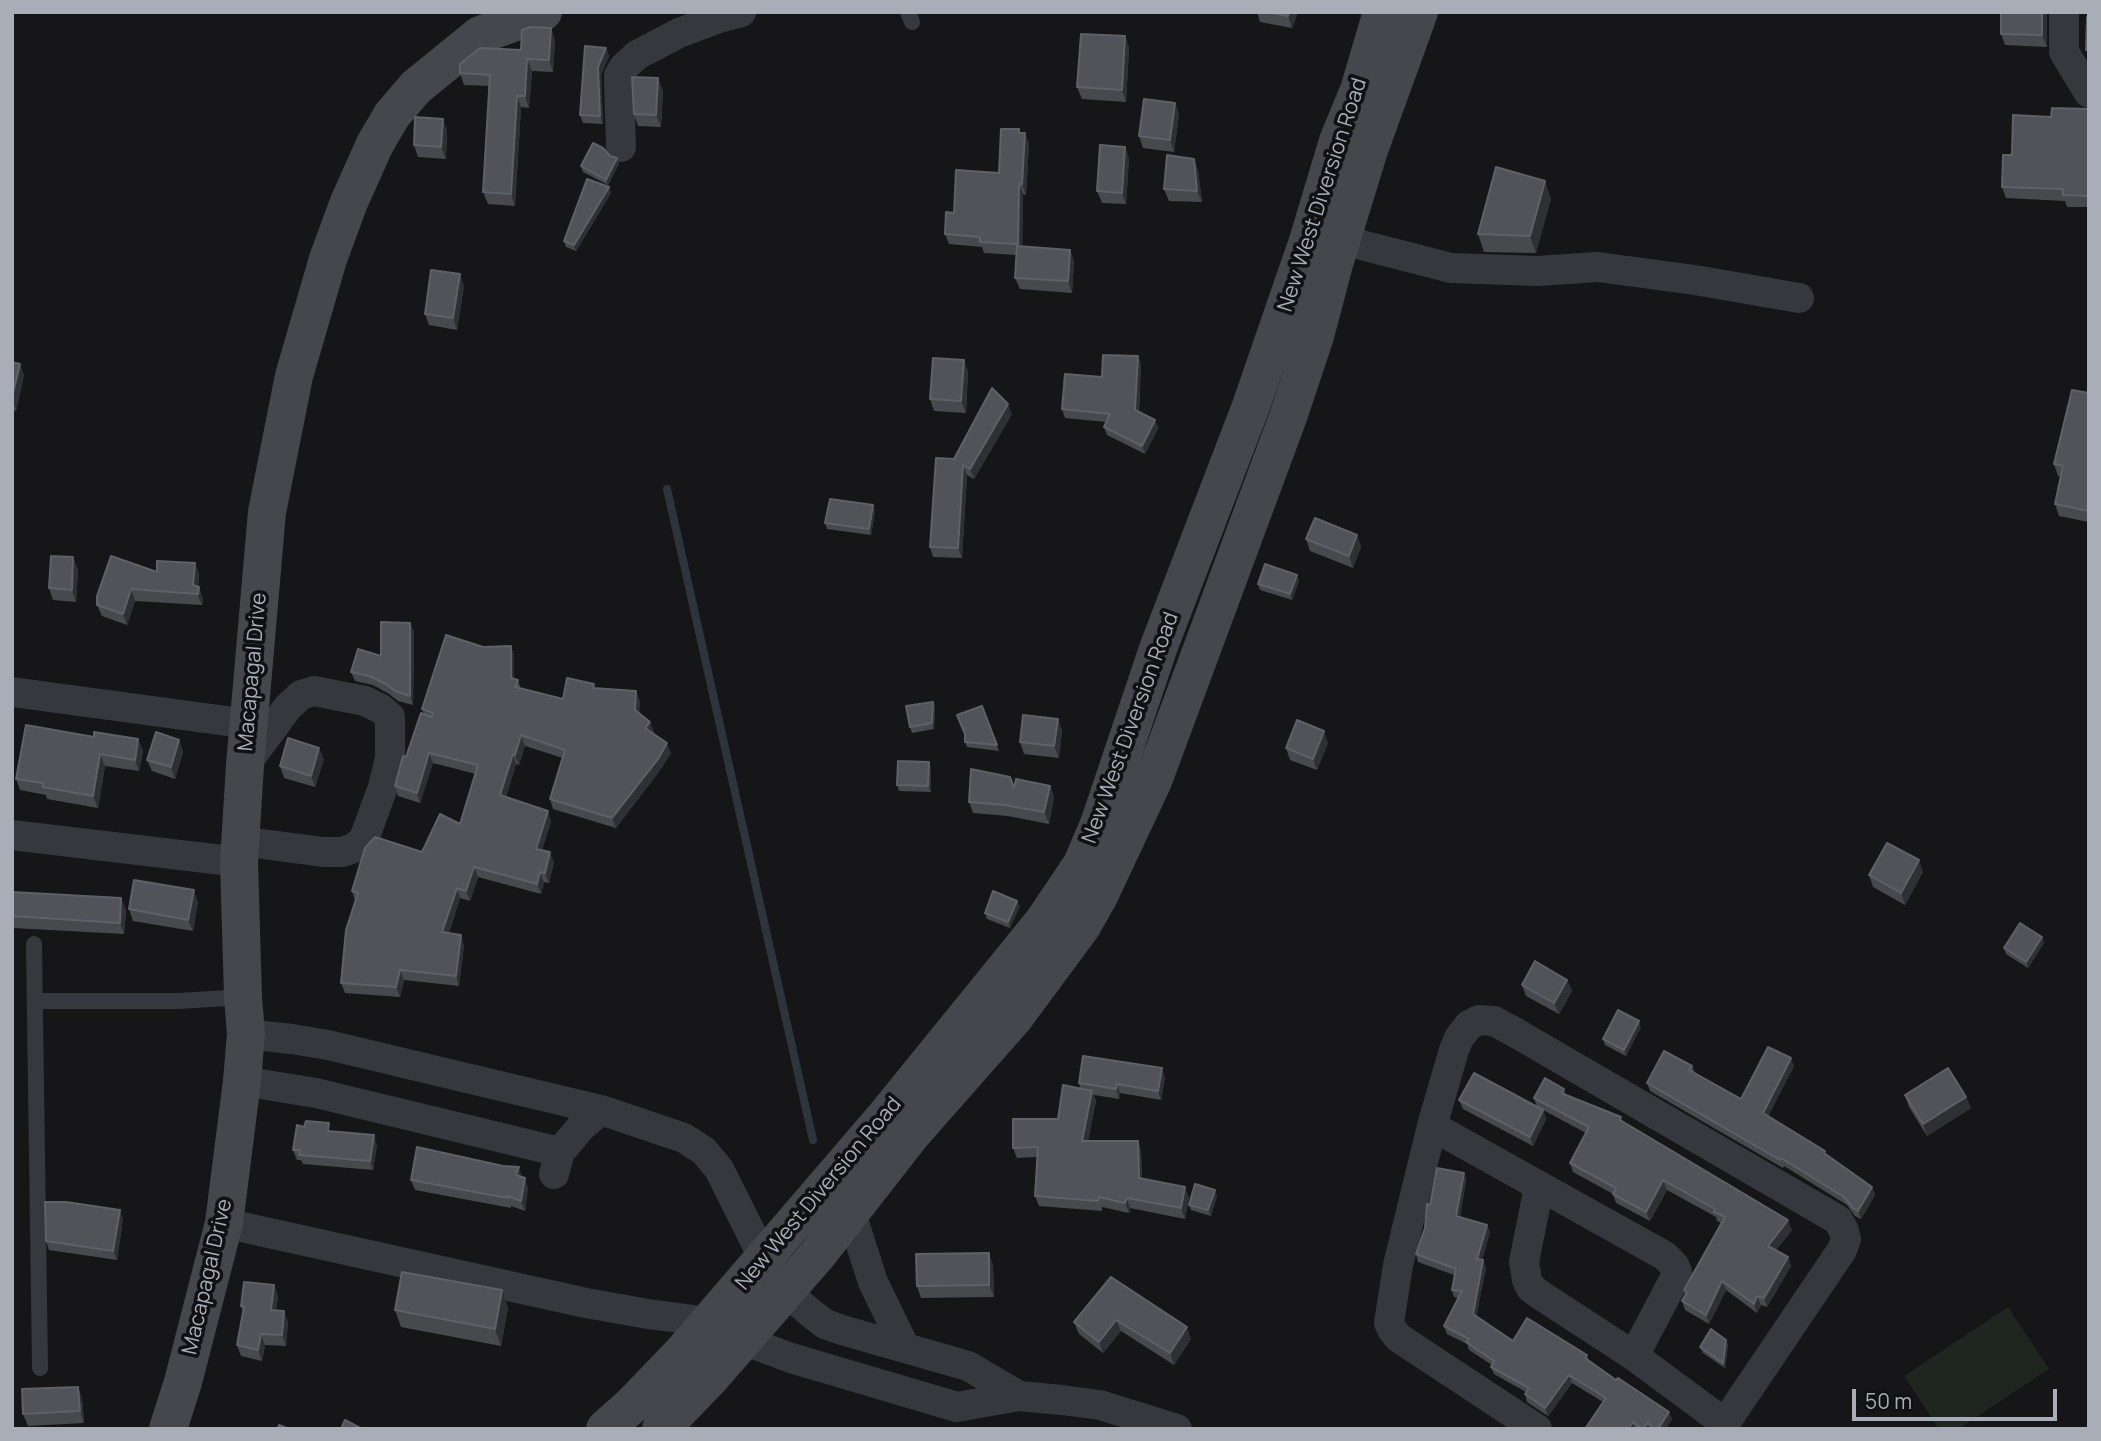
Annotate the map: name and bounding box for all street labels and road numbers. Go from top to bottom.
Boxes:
street label: New West Diversion Road [1273,75,1373,315]
street label: Macapagal Drive [234,592,272,752]
street label: New West Diversion Road [1077,609,1185,847]
street label: New West Diversion Road [731,1092,907,1296]
street label: Macapagal Drive [178,1197,238,1357]

